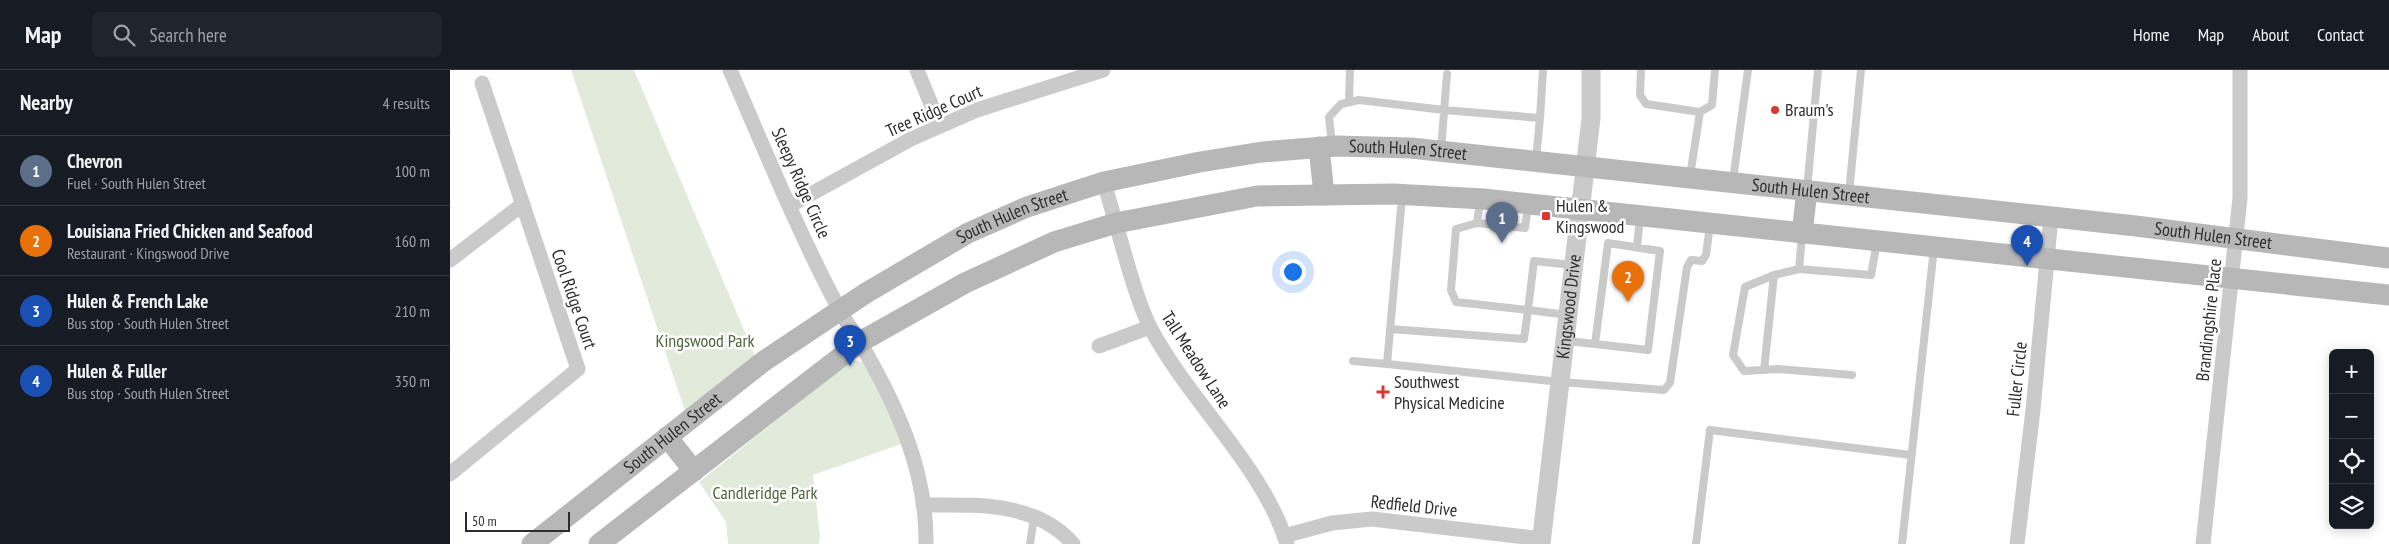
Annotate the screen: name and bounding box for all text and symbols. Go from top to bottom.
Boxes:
search box [92,12,442,57]
text: Map [25,19,62,50]
icon: search [110,21,138,49]
text: Search here [150,23,227,47]
text: Home [2133,23,2170,46]
text: Map [2198,23,2224,46]
text: About [2252,23,2289,46]
text: Contact [2317,23,2364,46]
street label: Tree Ridge Court [882,79,986,142]
text: Nearby [20,89,73,116]
text: 4 results [383,93,430,113]
place label: Braum's [1785,98,1834,121]
marker: Braum's [1769,104,1781,116]
street label: Sleepy Ridge Circle [767,124,836,242]
street label: South Hulen Street [1349,134,1468,165]
text: Chevron [67,149,122,173]
text: 1 [32,161,40,181]
text: 100 m [395,161,430,181]
text: Fuel · South Hulen Street [67,173,206,193]
street label: South Hulen Street [1751,173,1871,208]
street label: South Hulen Street [952,183,1071,248]
place label: Hulen & Kingswood [1556,194,1624,238]
pin: 1 [1486,202,1518,243]
marker: Hulen & Kingswood [1540,210,1552,222]
street label: South Hulen Street [2153,216,2273,254]
text: Louisiana Fried Chicken and Seafood [67,219,313,243]
pin: 4 [2011,225,2043,266]
text: 2 [32,231,40,251]
text: 160 m [395,231,430,251]
text: Restaurant · Kingswood Drive [67,243,229,263]
street label: Cool Ridge Court [547,246,602,352]
street label: Kingswood Drive [1551,253,1586,360]
street label: Brandingshire Place [2191,258,2226,382]
your location [1280,259,1306,285]
pin: 2 [1612,261,1644,302]
text: Hulen & French Lake [67,289,208,313]
text: 3 [32,301,40,321]
text: 210 m [395,301,430,321]
street label: Tall Meadow Lane [1156,307,1236,413]
text: Bus stop · South Hulen Street [67,313,229,333]
pin: 3 [834,325,866,366]
park label: Kingswood Park [656,329,754,352]
street label: Fuller Circle [2001,340,2032,417]
map controls [2329,349,2374,529]
button: + [2329,349,2374,394]
text: Hulen & Fuller [67,359,167,383]
place label: Southwest Physical Medicine [1394,370,1505,414]
text: 4 [32,371,40,391]
text: 350 m [395,371,430,391]
text: Bus stop · South Hulen Street [67,383,229,403]
marker: Southwest Physical Medicine [1376,385,1390,399]
street label: South Hulen Street [619,387,726,478]
button: − [2329,394,2374,439]
button: locate [2329,439,2374,484]
park label: Candleridge Park [713,481,817,504]
button: layers [2329,484,2374,529]
street label: Redfield Drive [1370,490,1459,521]
scale bar [465,509,570,532]
text: 50 m [472,512,497,530]

